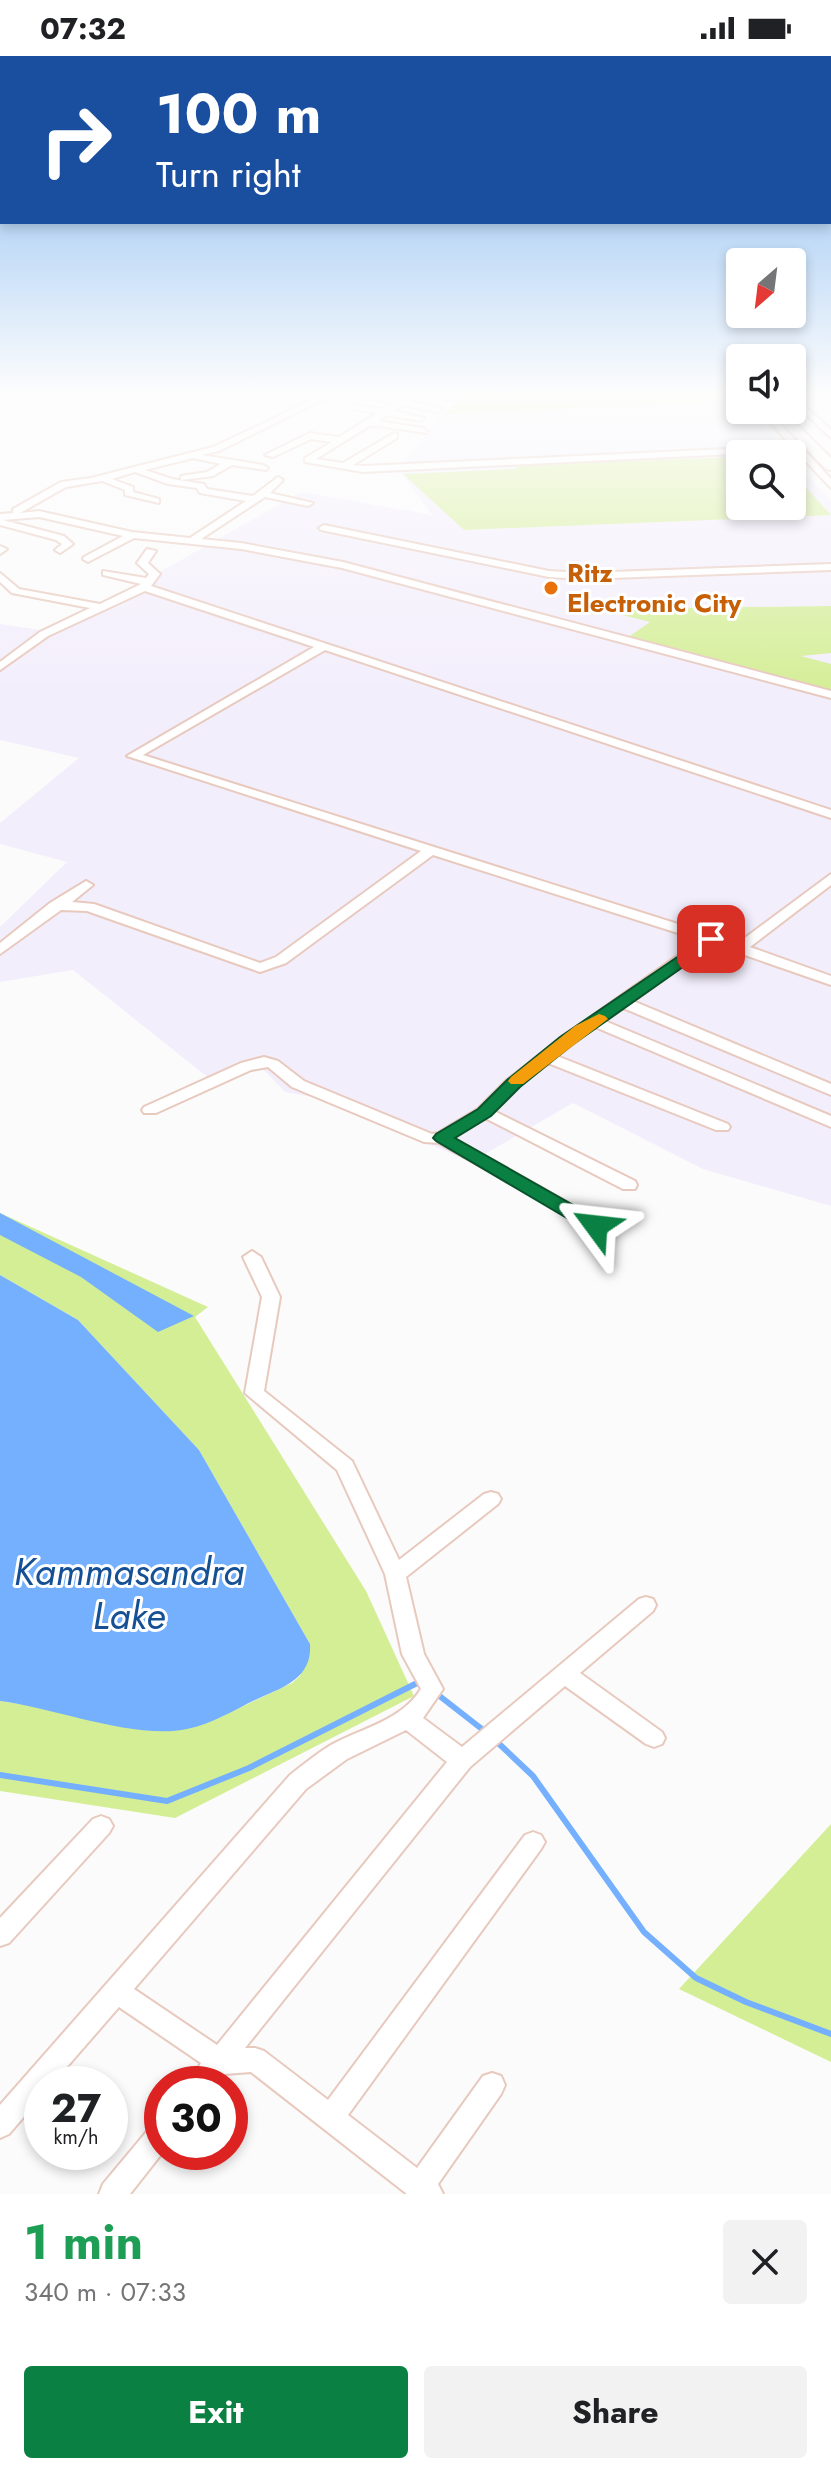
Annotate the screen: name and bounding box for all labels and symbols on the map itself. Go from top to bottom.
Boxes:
north arrow [726,248,806,328]
place label: Ritz Electronic City [567,554,742,622]
marker: Ritz Electronic City [542,579,560,597]
pin [677,905,745,973]
position arrow [554,1184,638,1268]
water label: Kammasandra Lake [14,1544,244,1643]
speed limit sign: 30 [144,2066,248,2170]

